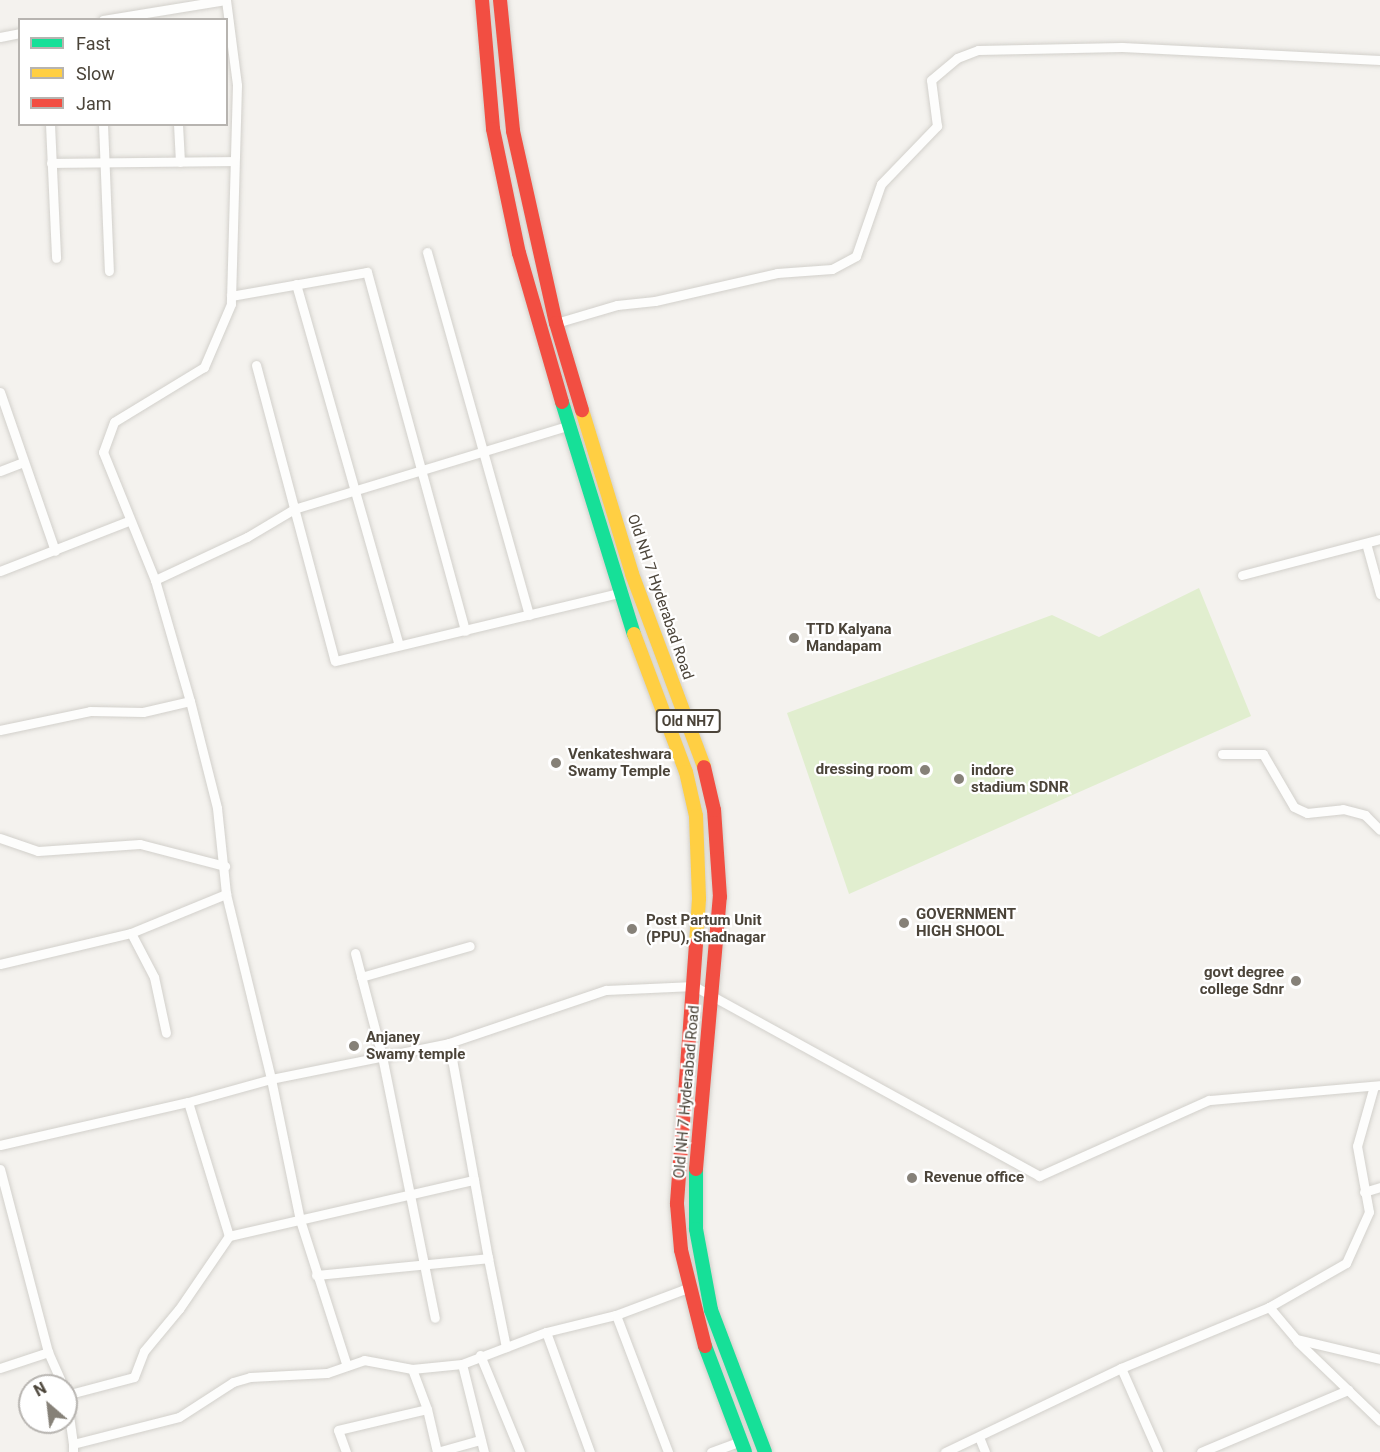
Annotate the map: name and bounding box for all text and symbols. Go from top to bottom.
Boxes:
legend [18,18,228,126]
text: Fast [76,33,111,54]
text: Slow [76,63,115,84]
text: Jam [76,93,112,114]
street label: Old NH 7 Hyderabad Road [623,512,697,682]
place label: TTD Kalyana Mandapam [806,620,892,655]
marker: TTD Kalyana Mandapam [787,631,801,645]
road number: Old NH7 [655,710,721,732]
place label: Venkateshwara Swamy Temple [568,745,672,780]
marker: Venkateshwara Swamy Temple [549,756,563,770]
place label: dressing room [816,761,913,779]
place label: indore stadium SDNR [971,761,1069,796]
marker: dressing room [918,763,932,777]
marker: indore stadium SDNR [952,772,966,786]
place label: GOVERNMENT HIGH SHOOL [916,905,1016,940]
place label: Post Partum Unit (PPU), Shadnagar [646,911,766,946]
marker: GOVERNMENT HIGH SHOOL [897,916,911,930]
marker: Post Partum Unit (PPU), Shadnagar [623,920,641,938]
place label: govt degree college Sdnr [1200,963,1284,998]
marker: govt degree college Sdnr [1289,974,1303,988]
street label: Old NH 7 Hyderabad Road [670,1005,704,1179]
place label: Anjaney Swamy temple [366,1028,465,1063]
marker: Anjaney Swamy temple [347,1039,361,1053]
place label: Revenue office [924,1169,1024,1187]
marker: Revenue office [905,1171,919,1185]
north arrow [18,1374,78,1434]
text: N [31,1378,50,1400]

